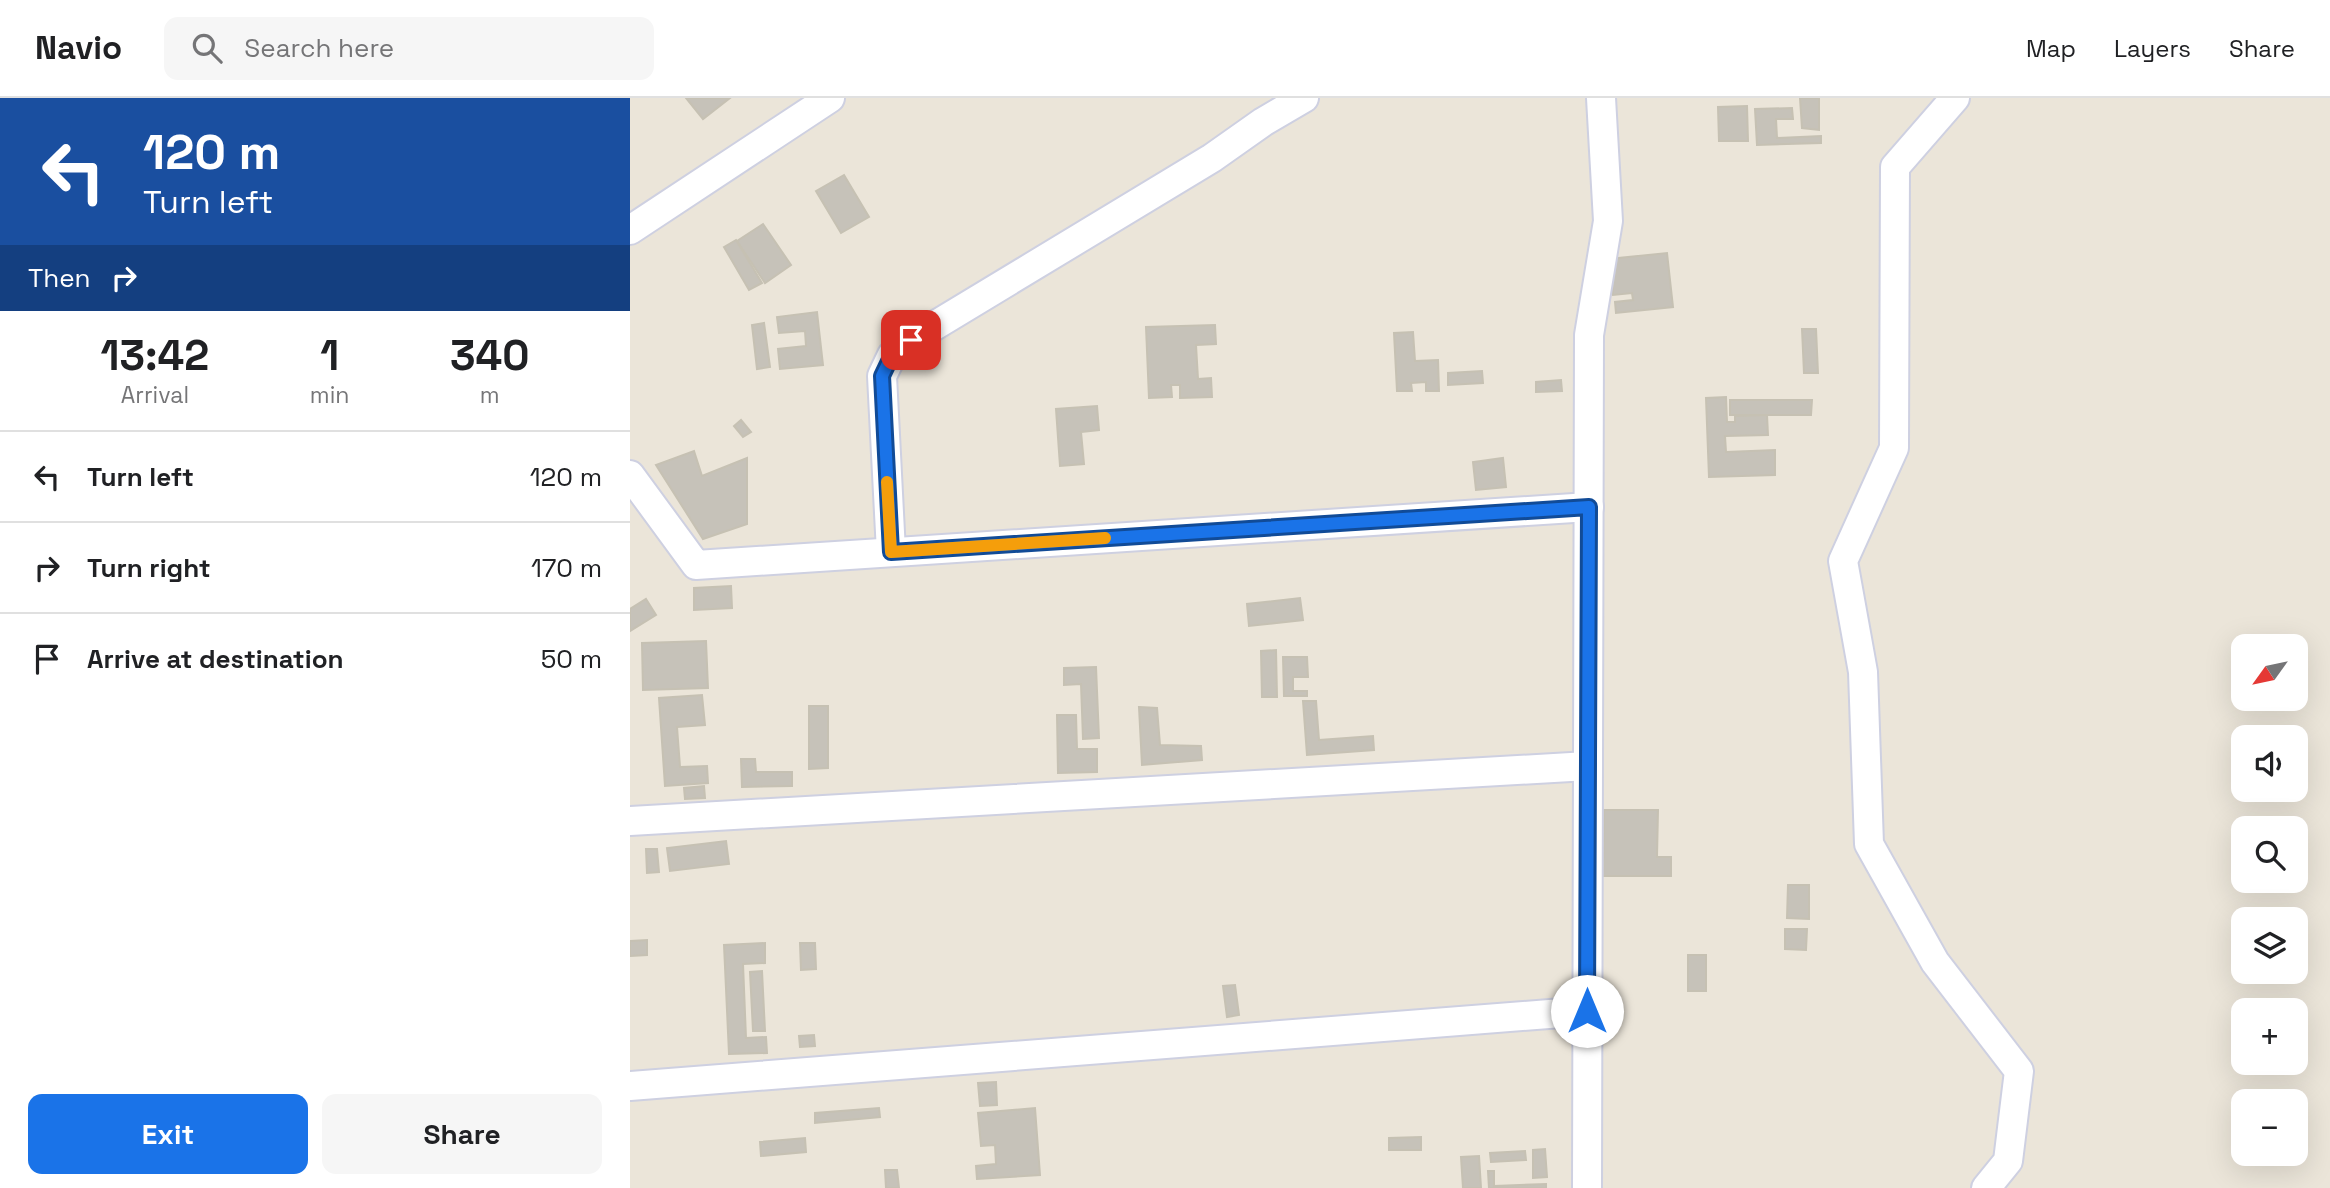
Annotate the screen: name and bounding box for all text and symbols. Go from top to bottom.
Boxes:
search box [164,17,654,80]
text: Navio [35,27,122,69]
icon: search [188,29,226,67]
text: Search here [244,31,394,65]
text: Map [2026,33,2076,64]
text: Layers [2114,33,2191,64]
text: Share [2229,33,2295,64]
text: 120 m [143,121,280,183]
icon: left [28,126,119,217]
text: Turn left [143,182,273,222]
icon: right [105,259,143,297]
text: Then [28,261,91,295]
pin [881,310,941,370]
icon: arrive [892,321,930,359]
text: 13:42 [101,329,209,382]
text: 1 [320,329,339,382]
text: 340 [450,329,529,382]
text: Arrival [121,380,189,410]
text: min [310,380,349,410]
text: m [480,380,500,410]
icon: left [28,458,66,496]
text: Turn left [87,460,194,494]
text: 120 m [530,460,602,494]
icon: right [28,549,66,587]
text: Turn right [87,551,211,585]
text: 170 m [531,551,602,585]
north arrow [2231,634,2308,710]
map controls [2231,634,2308,1166]
icon: arrive [28,640,66,678]
text: Arrive at destination [87,642,344,676]
text: 50 m [541,642,602,676]
button: sound [2231,725,2308,802]
button: search [2231,816,2308,893]
button: layers [2231,907,2308,984]
position arrow [1550,974,1624,1048]
button: + [2231,998,2308,1075]
button: − [2231,1089,2308,1166]
button: Exit [28,1094,308,1174]
button: Share [322,1094,602,1174]

